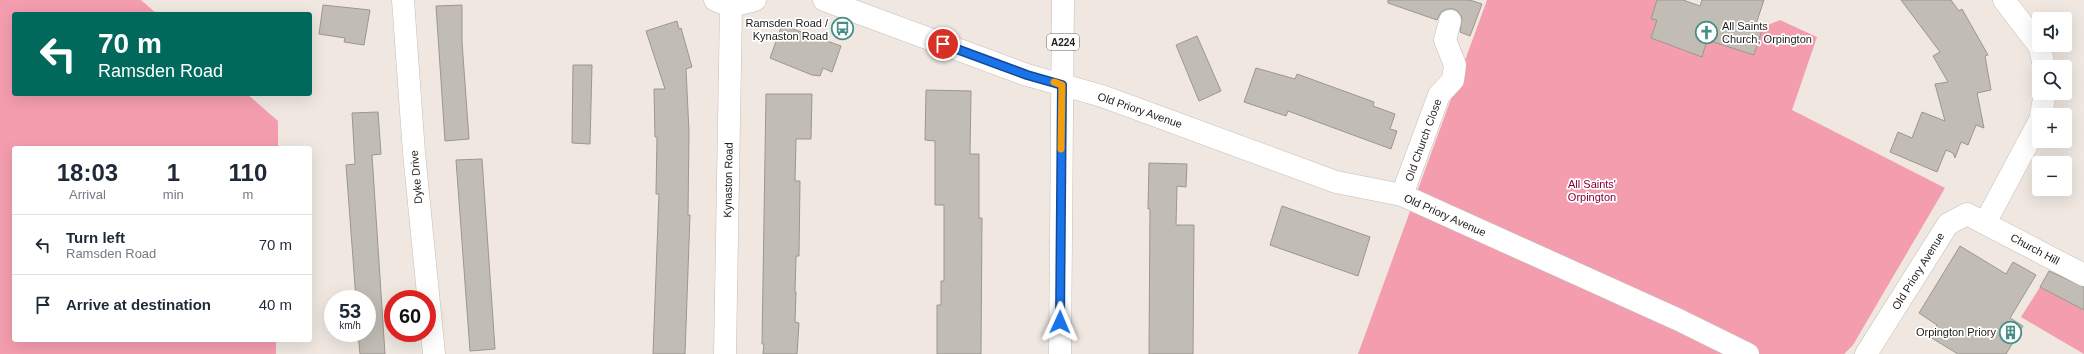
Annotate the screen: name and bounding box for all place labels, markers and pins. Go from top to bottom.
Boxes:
bus stop icon: Ramsden Road / Kynaston Road [830,16,856,42]
place label: Ramsden Road / Kynaston Road [745,17,829,42]
church icon: All Saints Church, Orpington [1694,19,1720,45]
place label: All Saints Church, Orpington [1722,20,1812,45]
pin [926,27,960,61]
building icon: Orpington Priory [1998,319,2024,345]
place label: Orpington Priory [1916,326,1996,338]

